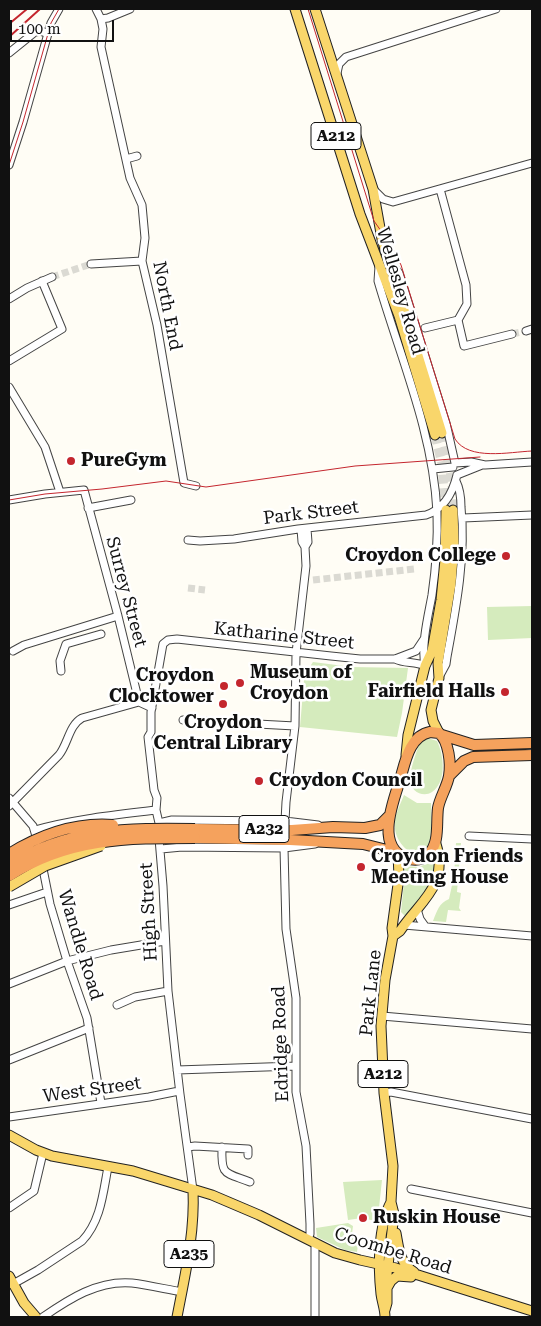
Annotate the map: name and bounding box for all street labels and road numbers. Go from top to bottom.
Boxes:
road number: A212 [311,122,361,150]
street label: Wellesley Road [372,225,428,357]
street label: North End [148,260,186,352]
street label: Park Street [262,496,360,530]
street label: Surrey Street [101,534,151,650]
street label: Katharine Street [213,618,355,654]
road number: A232 [239,816,289,842]
street label: High Street [136,862,162,962]
street label: Wandle Road [53,887,107,1003]
street label: Park Lane [356,949,386,1037]
street label: Edridge Road [268,986,294,1102]
road number: A212 [358,1060,408,1088]
street label: West Street [42,1072,142,1108]
street label: Coombe Road [332,1223,454,1279]
road number: A235 [164,1240,214,1268]

